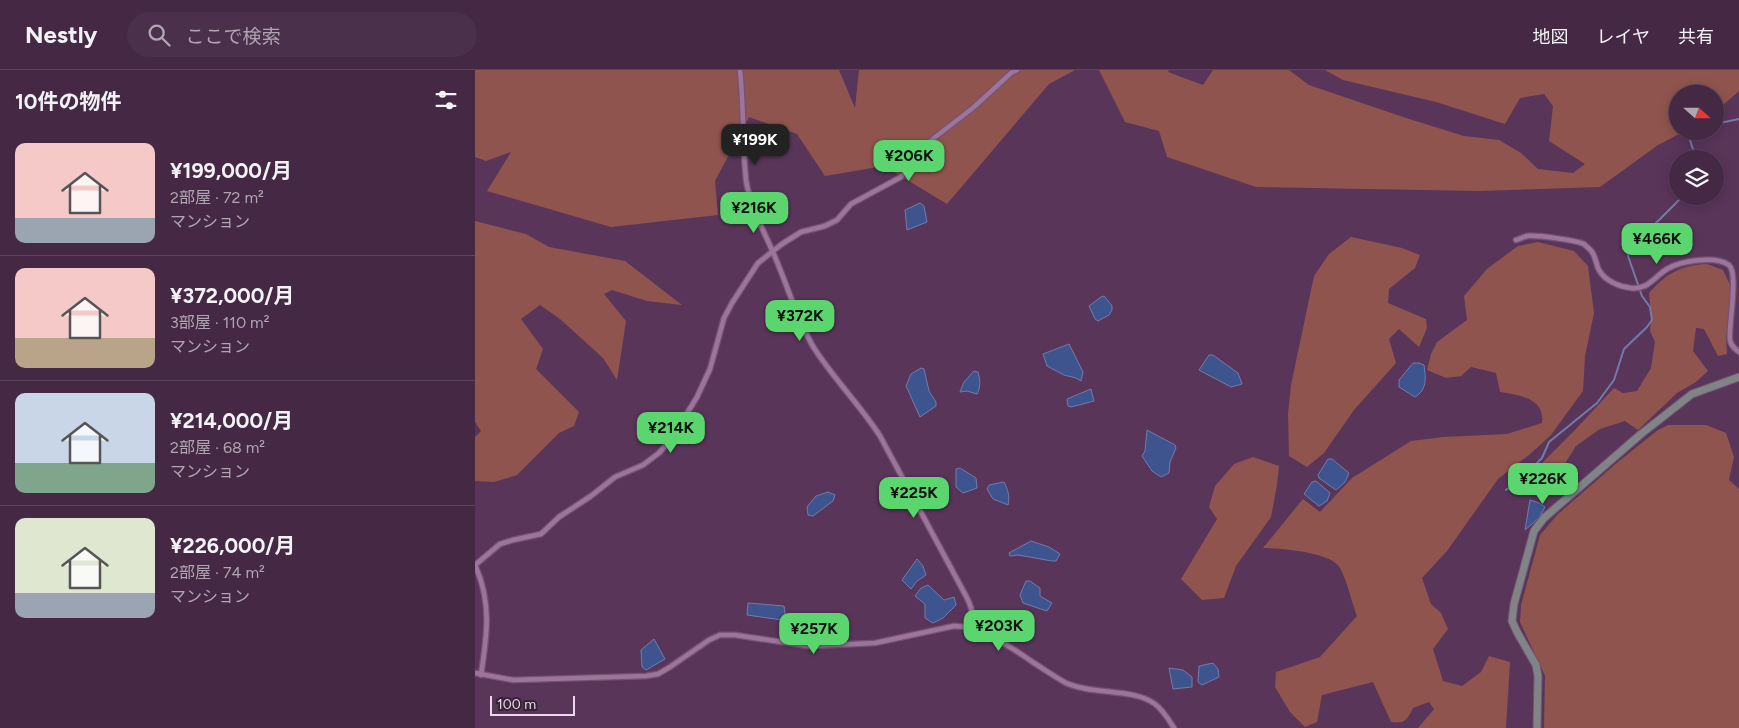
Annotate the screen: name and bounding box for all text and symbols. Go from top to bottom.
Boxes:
search box [127,12,477,57]
text: Nestly [25,20,97,49]
icon: search [145,21,173,49]
text: ここで検索 [185,25,280,48]
text: 地図 [1533,26,1569,48]
text: レイヤ [1597,26,1650,48]
text: 共有 [1678,26,1714,48]
north arrow [1669,85,1724,140]
map controls [1669,85,1724,205]
icon: filters [432,86,460,114]
text: 10件の物件 [15,89,121,114]
pin: ¥199K [720,124,790,166]
text: ¥199K [732,130,778,149]
pin: ¥206K [874,140,944,182]
text: ¥206K [884,146,934,165]
button: layers [1669,150,1724,205]
text: ¥199,000/月 [170,158,292,183]
icon: home [55,163,115,223]
text: 2部屋 · 72 m² [170,188,264,207]
pin: ¥216K [719,191,789,234]
text: ¥216K [731,198,777,217]
text: マンション [170,212,250,231]
pin: ¥466K [1622,222,1692,265]
text: ¥466K [1633,229,1681,248]
text: ¥372,000/月 [170,283,294,308]
icon: home [55,288,115,348]
pin: ¥372K [765,300,835,342]
text: ¥372K [776,306,824,325]
text: 3部屋 · 110 m² [170,313,270,332]
text: マンション [170,337,250,356]
text: ¥214,000/月 [170,408,293,433]
pin: ¥214K [636,412,706,454]
icon: home [55,413,115,473]
text: ¥214K [648,418,694,437]
text: 2部屋 · 68 m² [170,438,265,457]
text: マンション [170,462,250,481]
pin: ¥226K [1508,462,1578,505]
text: ¥226K [1519,469,1567,488]
pin: ¥225K [879,476,949,519]
text: ¥225K [890,483,938,502]
text: ¥226,000/月 [170,533,295,558]
icon: home [55,538,115,598]
text: 2部屋 · 74 m² [170,563,265,582]
text: マンション [170,587,250,606]
pin: ¥203K [964,610,1034,652]
pin: ¥257K [779,612,849,655]
text: ¥203K [975,616,1023,635]
text: ¥257K [790,619,838,638]
scale bar [490,693,575,716]
text: 100 m [497,696,536,713]

